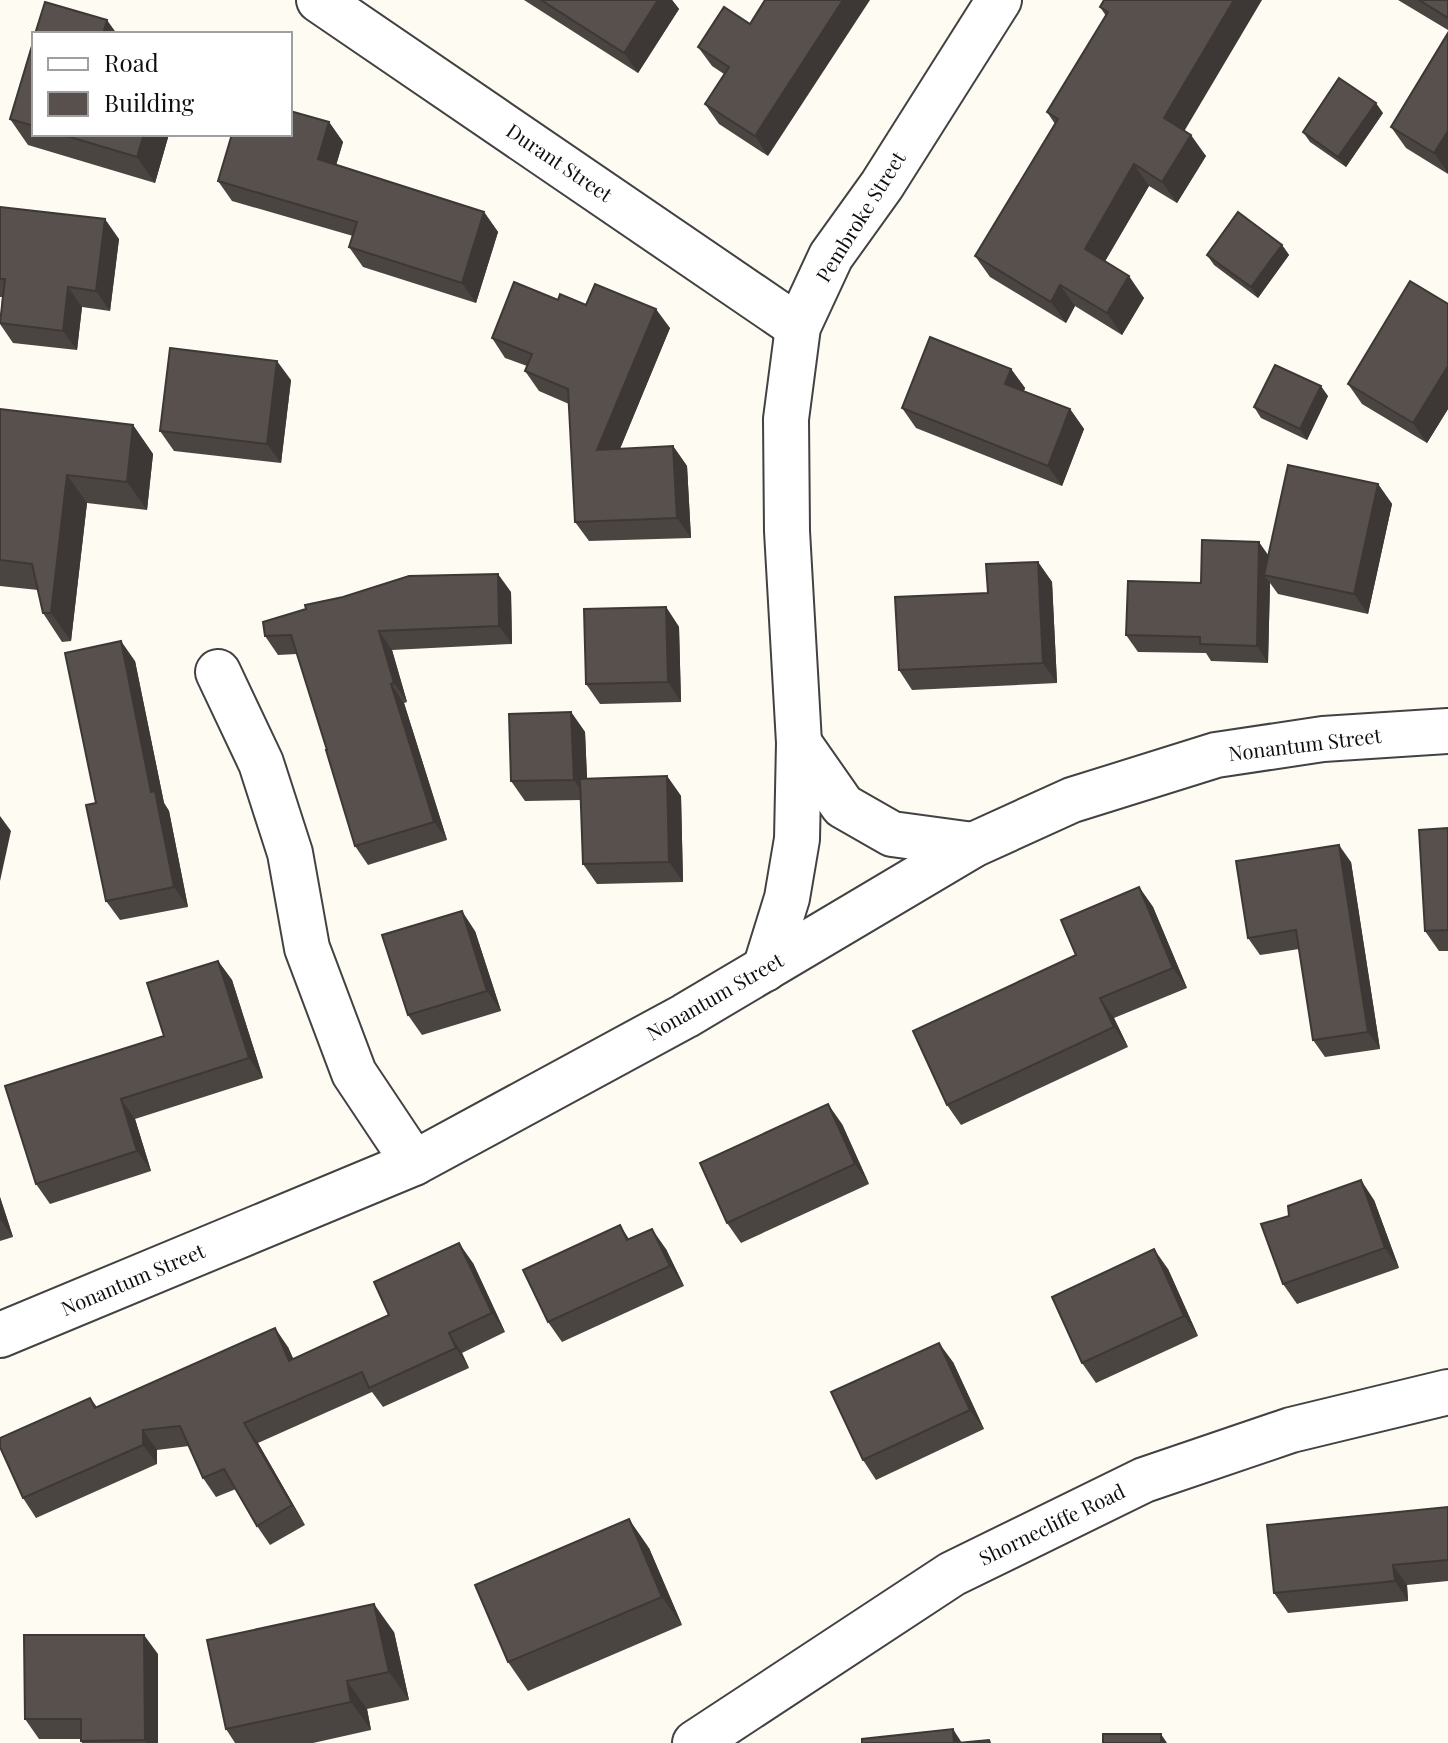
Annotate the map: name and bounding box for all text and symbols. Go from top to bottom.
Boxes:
legend [32,32,292,136]
text: Road [104,46,159,78]
text: Building [104,86,195,118]
street label: Durant Street [502,116,619,208]
street label: Pembroke Street [809,145,911,287]
street label: Nonantum Street [1227,721,1384,766]
street label: Nonantum Street [641,945,788,1046]
street label: Nonantum Street [56,1236,209,1321]
street label: Shornecliffe Road [974,1476,1129,1571]

